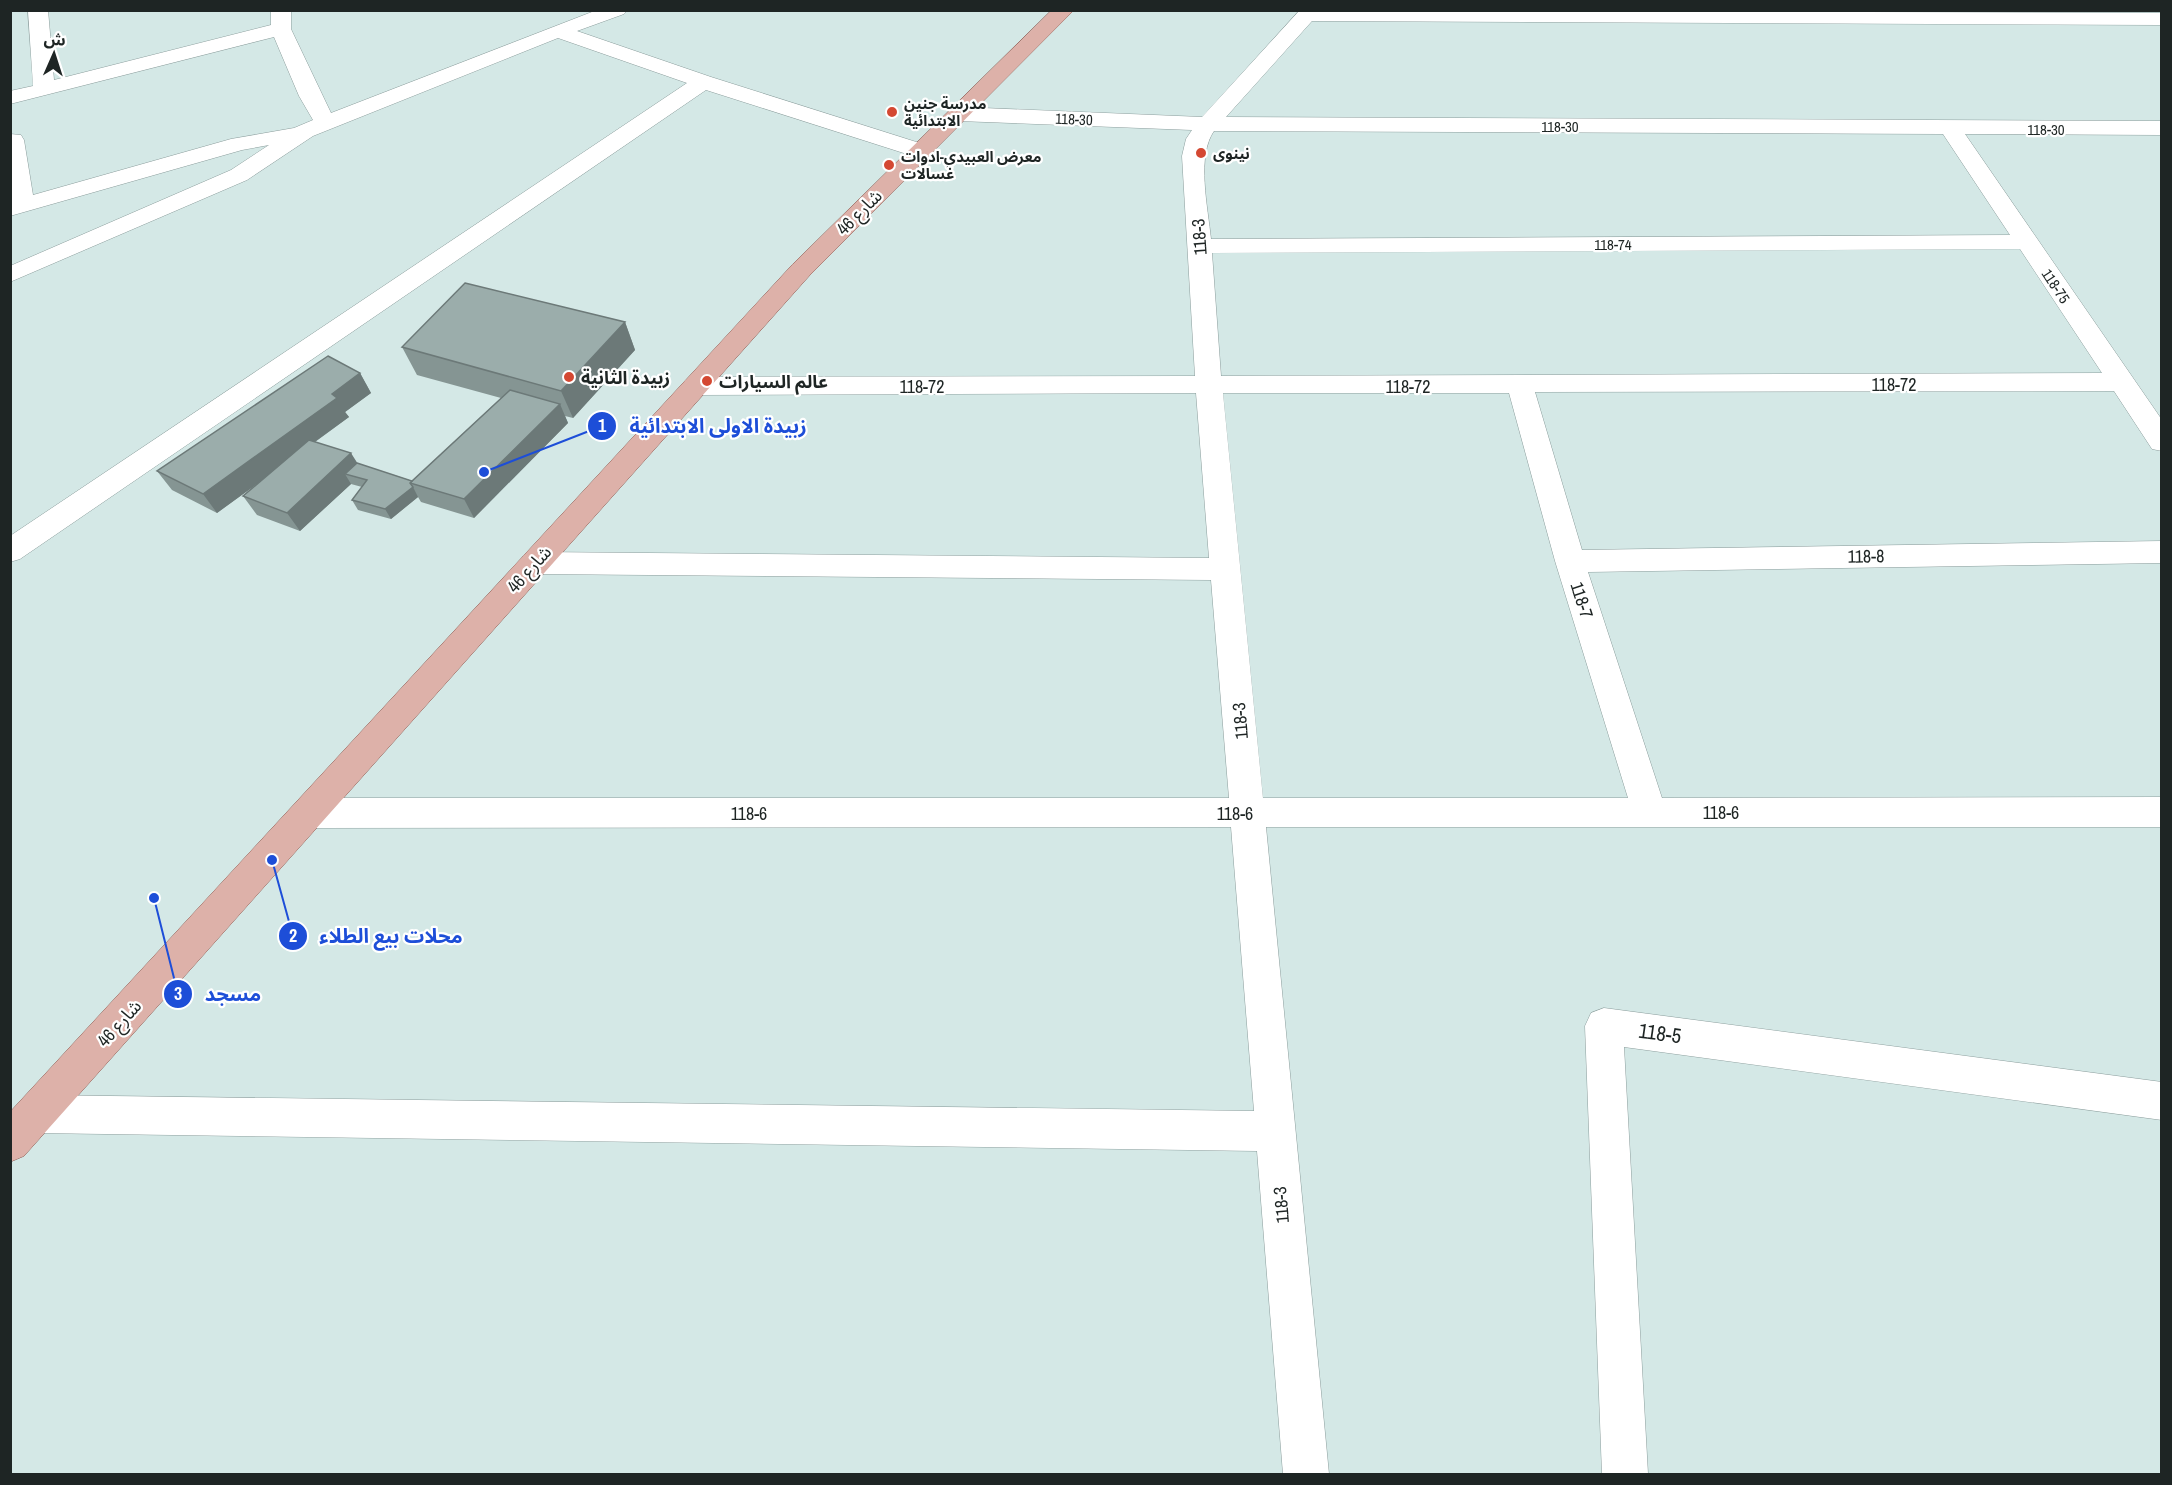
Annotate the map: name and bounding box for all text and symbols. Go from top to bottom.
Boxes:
north arrow [24,24,84,84]
text: ش [43,27,66,51]
place label: مدرسة جنين الابتدائية [904,93,986,131]
marker: مدرسة جنين الابتدائية [885,105,899,119]
street label: 118-30 [1055,108,1093,130]
street label: 118-30 [1541,116,1579,137]
street label: 118-30 [2027,119,2065,140]
place label: نينوى [1213,143,1250,164]
place label: معرض العبيدي-ادوات غسالات [901,146,1042,184]
marker: نينوى [1194,146,1208,160]
marker: معرض العبيدي-ادوات غسالات [882,158,896,172]
street label: شارع 46 [831,184,889,242]
street label: 118-3 [1185,218,1213,256]
street label: 118-74 [1594,234,1632,255]
street label: 118-75 [2037,265,2075,308]
place label: زبيدة الثانية [581,365,670,390]
place label: عالم السيارات [719,369,828,395]
marker: زبيدة الثانية [562,370,576,384]
street label: 118-72 [1872,372,1916,397]
marker: عالم السيارات [700,374,714,388]
street label: 118-72 [900,374,944,399]
street label: 118-72 [1386,374,1430,399]
callout: زبيدة الاولى الابتدائية [587,407,818,445]
text: زبيدة الاولى الابتدائية [629,412,807,439]
text: 1 [598,413,607,438]
street label: شارع 46 [501,540,558,599]
street label: 118-8 [1847,543,1885,569]
street label: 118-7 [1564,579,1600,621]
street label: 118-3 [1226,702,1254,740]
street label: 118-6 [1703,800,1739,825]
street label: 118-6 [731,801,767,826]
street label: 118-6 [1217,801,1253,826]
callout: محلات بيع الطلاء [278,917,475,955]
text: محلات بيع الطلاء [319,922,463,951]
text: 2 [289,923,297,948]
callout: مسجد [163,975,274,1013]
text: مسجد [205,980,261,1007]
text: 3 [174,981,182,1006]
street label: شارع 46 [91,994,148,1053]
street label: 118-5 [1637,1016,1683,1050]
street label: 118-3 [1267,1186,1295,1224]

